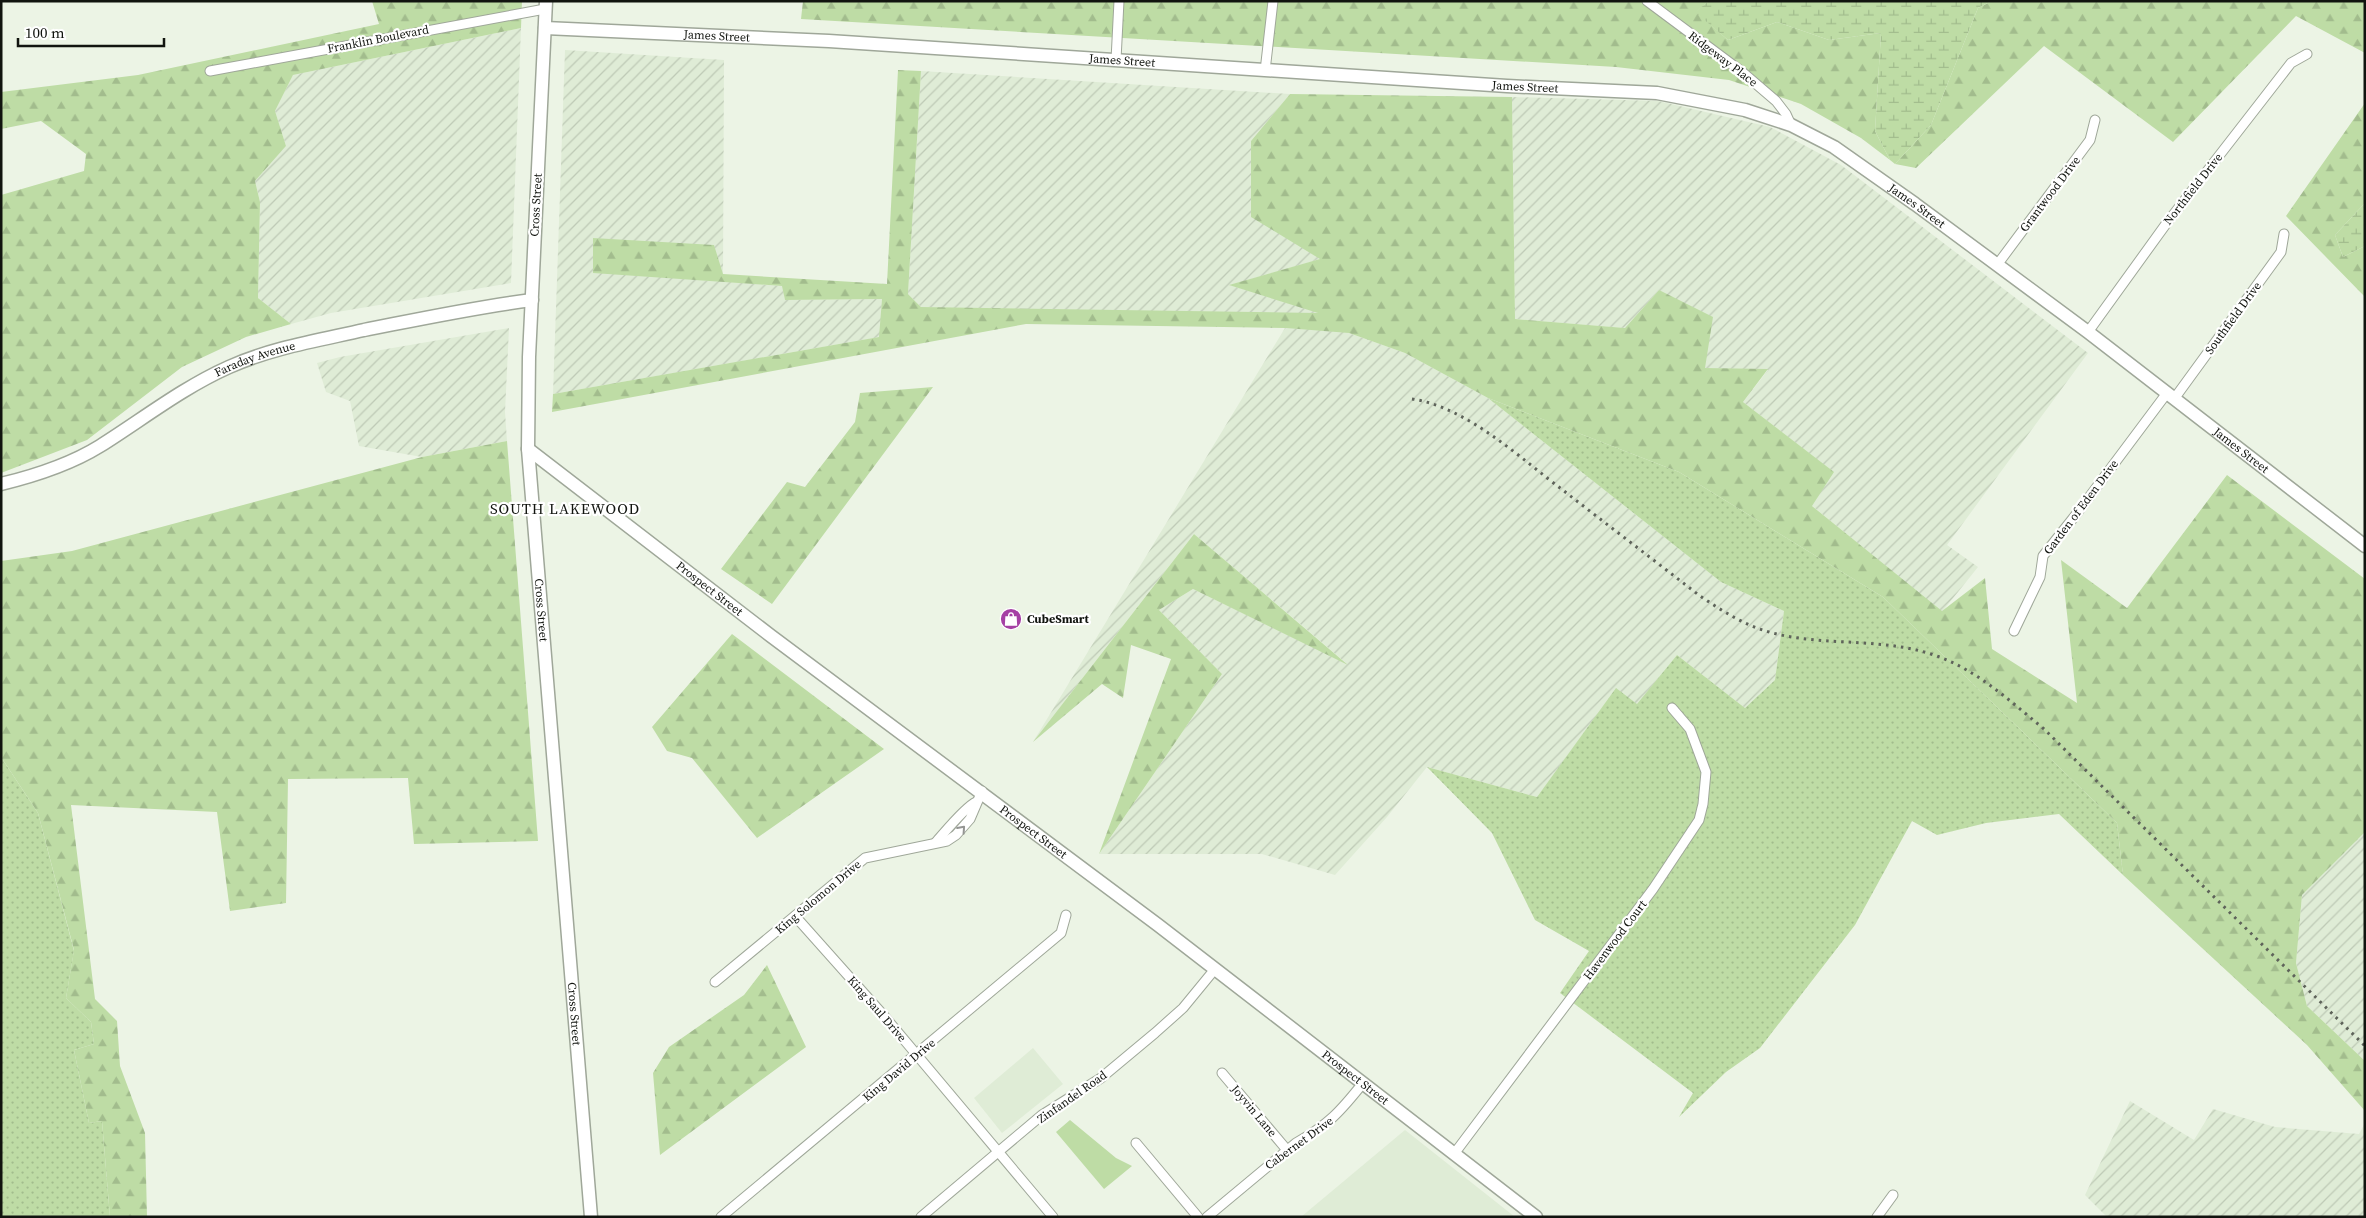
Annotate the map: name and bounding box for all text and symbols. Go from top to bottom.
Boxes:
scale bar [18,15,164,47]
street label: Franklin Boulevard [326,21,430,57]
text: 100 m [25,22,65,43]
street label: James Street [682,26,750,45]
street label: Ridgeway Place [1685,28,1761,90]
street label: James Street [1087,50,1156,71]
street label: James Street [1491,77,1559,96]
street label: Northfield Drive [2160,150,2226,228]
street label: Grantwood Drive [2016,153,2084,235]
street label: Cross Street [526,173,546,237]
street label: James Street [1885,179,1949,232]
street label: Southfield Drive [2201,278,2265,358]
street label: Faraday Avenue [212,338,297,381]
street label: James Street [2209,423,2272,477]
street label: Garden of Eden Drive [2040,456,2122,558]
district label: SOUTH LAKEWOOD [490,498,640,519]
street label: Prospect Street [673,558,746,620]
street label: Cross Street [531,578,552,642]
shop icon: CubeSmart [999,607,1023,631]
place label: CubeSmart [1027,611,1089,627]
street label: Prospect Street [996,801,1070,862]
one-way arrow [956,825,965,834]
street label: King Solomon Drive [772,856,864,938]
street label: Havenwood Court [1580,897,1650,983]
street label: King Saul Drive [844,973,910,1045]
street label: Cross Street [564,981,585,1046]
street label: King David Drive [859,1035,939,1105]
street label: Prospect Street [1319,1047,1392,1108]
street label: Zinfandel Road [1034,1067,1110,1127]
street label: Joyvin Lane [1227,1081,1280,1140]
street label: Cabernet Drive [1262,1113,1336,1173]

